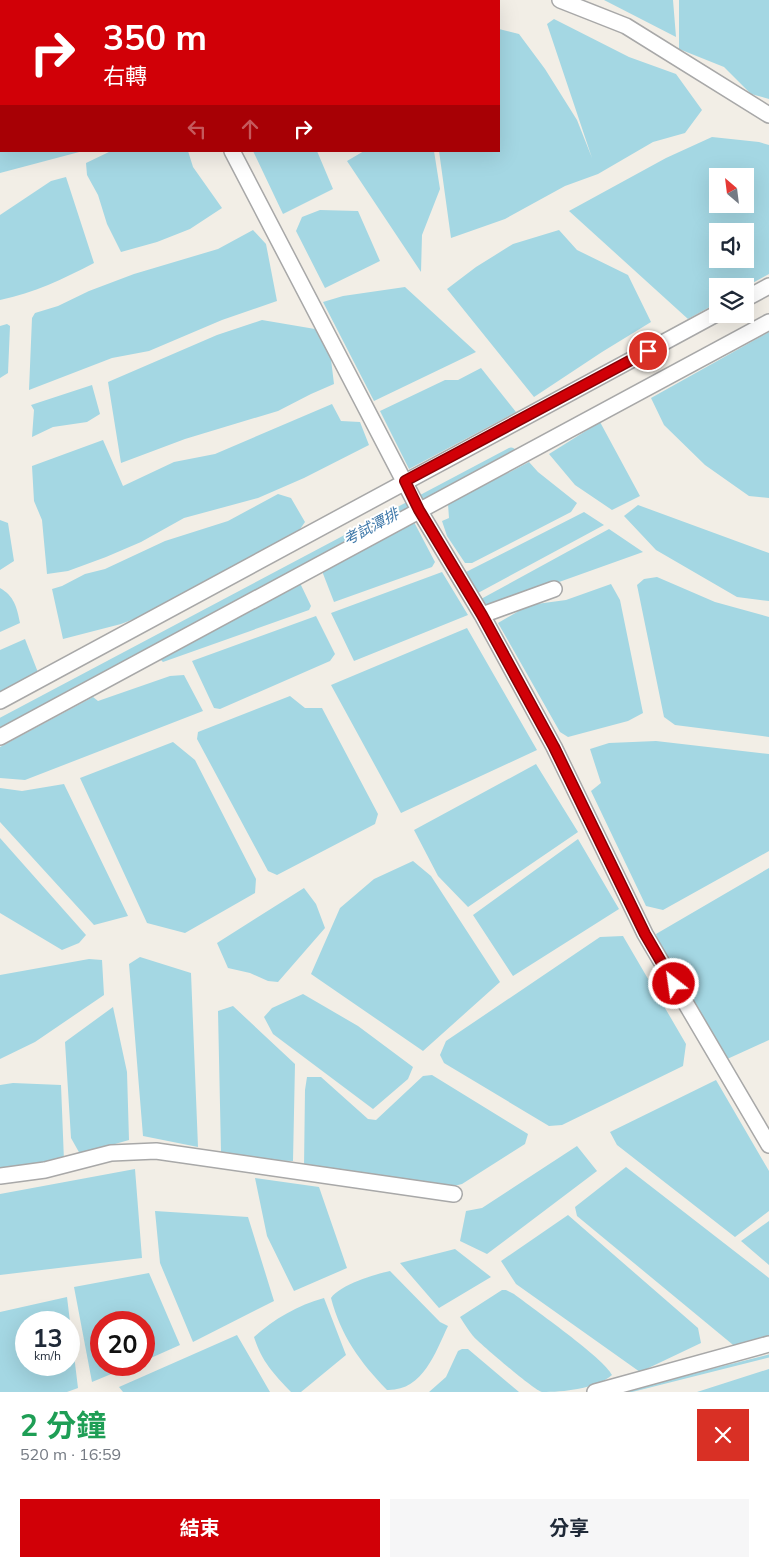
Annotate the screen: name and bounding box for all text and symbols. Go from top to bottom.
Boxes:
text: 350 m [103,15,207,59]
icon: right [20,20,85,85]
text: 右轉 [103,62,147,90]
icon: left [183,115,211,143]
icon: ahead [236,115,264,143]
icon: right [289,115,317,143]
north arrow [709,168,754,212]
map controls [709,168,754,323]
button: sound [709,223,754,268]
button: layers [709,278,754,323]
pin [627,330,669,372]
icon: arrive [634,337,662,365]
water label: 考試潭排 [340,503,403,549]
position arrow [647,957,699,1009]
speed limit sign: 20 [90,1311,155,1376]
text: 13 [32,1322,63,1353]
text: km/h [34,1348,61,1363]
text: 2 分鐘 [20,1406,106,1444]
button: close [697,1409,749,1461]
text: 520 m · 16:59 [20,1444,121,1464]
button: 結束 [20,1499,380,1557]
button: 分享 [390,1499,749,1557]

